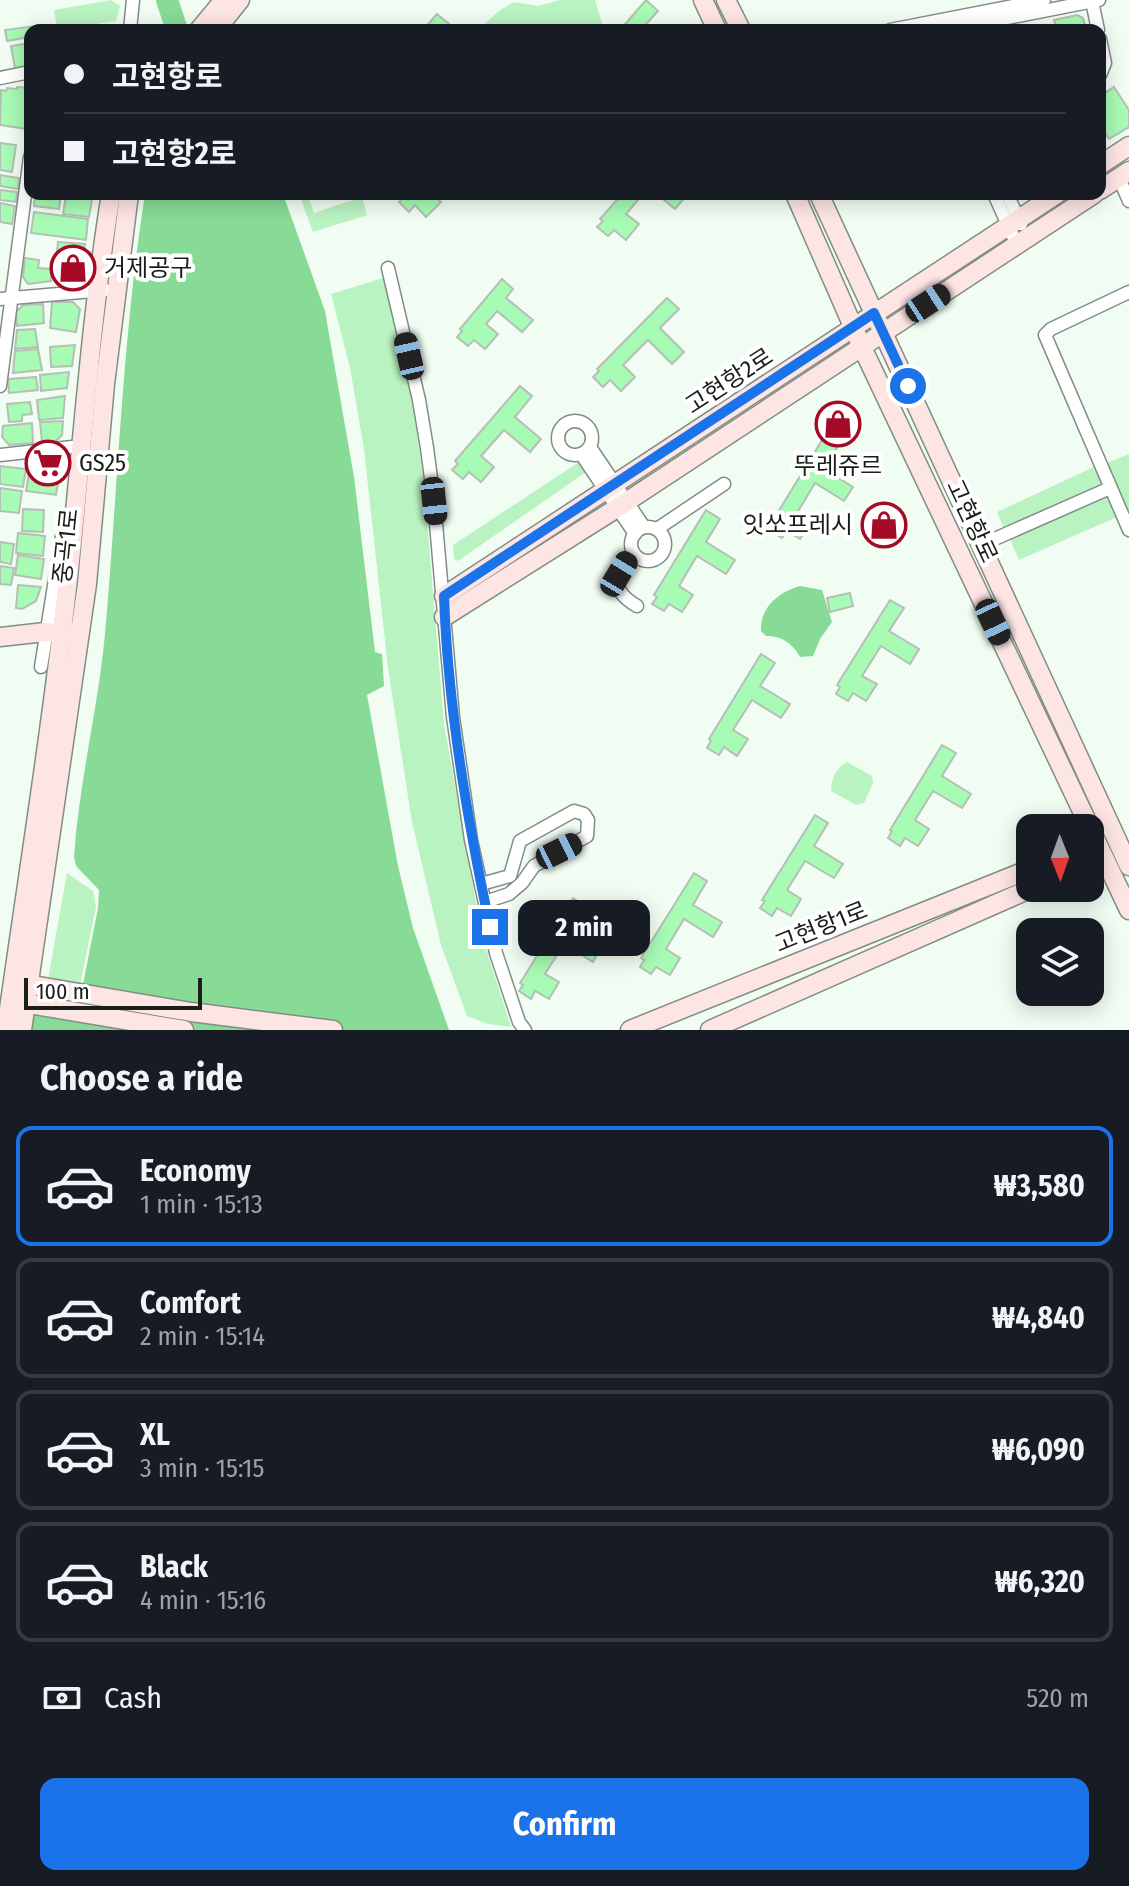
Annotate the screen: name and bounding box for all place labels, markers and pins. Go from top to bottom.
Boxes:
shop icon: 거제공구 [49,244,97,292]
place label: 거제공구 [104,254,192,282]
shop icon: 뚜레쥬르 [814,400,862,448]
supermarket icon: GS25 [24,439,72,487]
place label: GS25 [79,449,126,477]
place label: 뚜레쥬르 [794,452,882,480]
shop icon: 잇쏘프레시 [860,501,908,549]
place label: 잇쏘프레시 [743,511,853,539]

